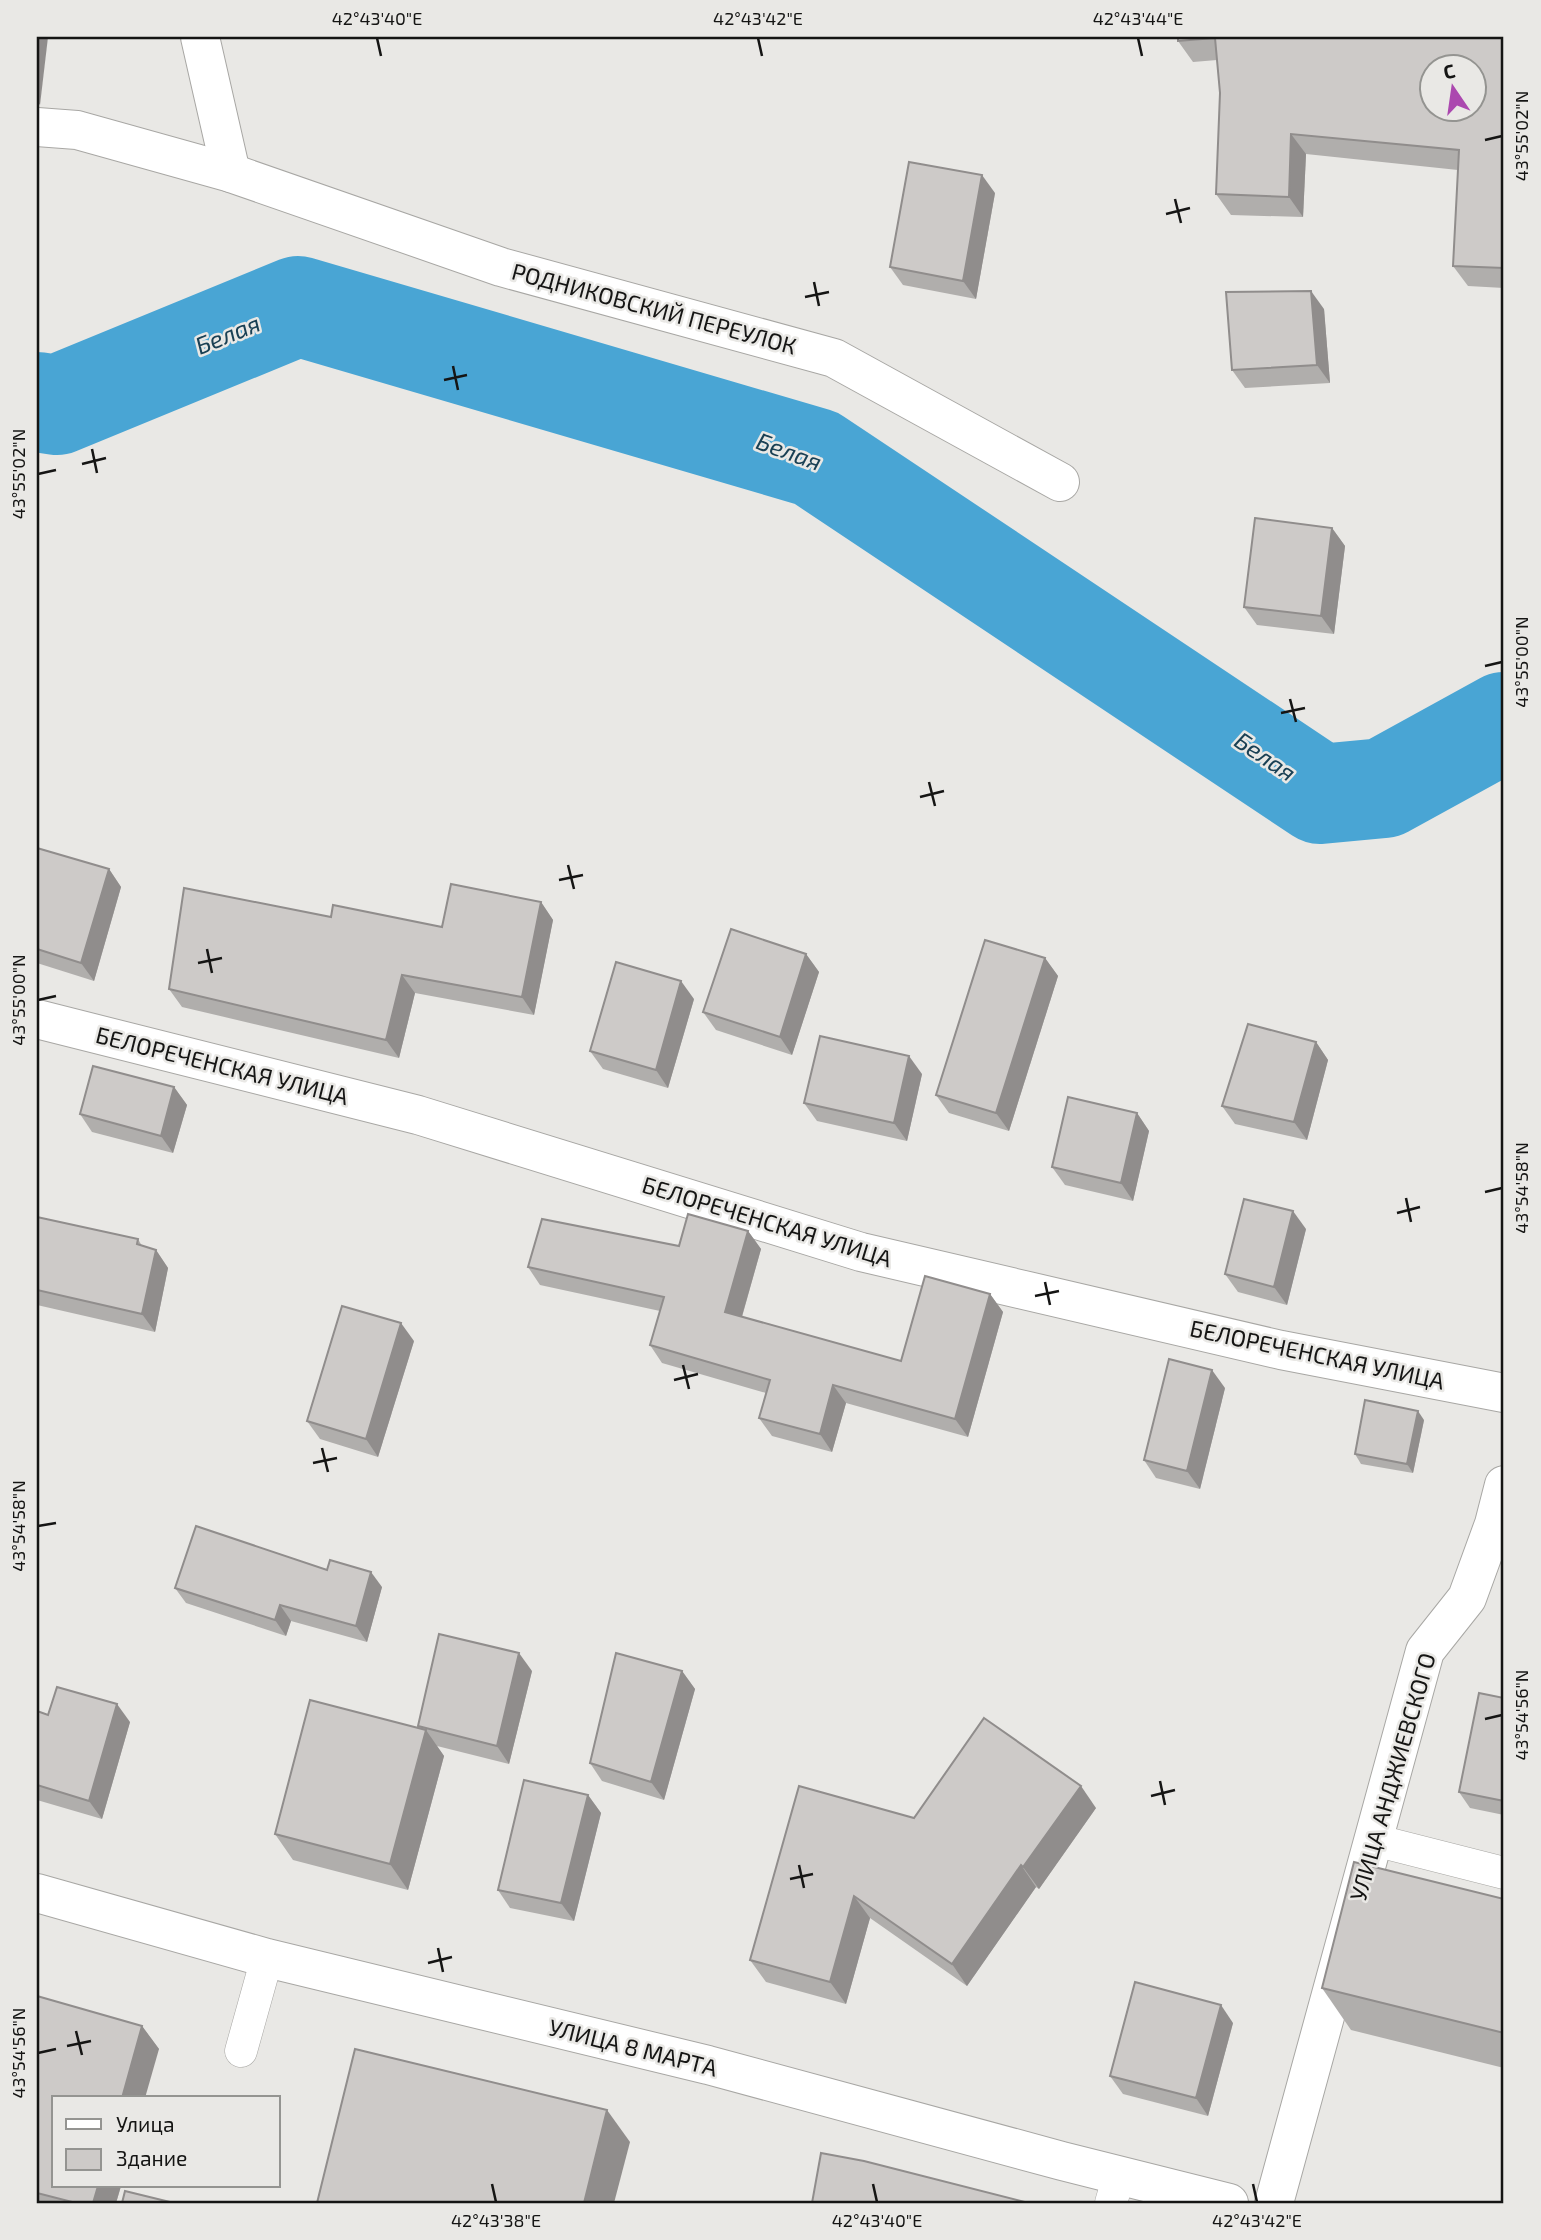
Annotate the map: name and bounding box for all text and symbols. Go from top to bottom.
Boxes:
text: 42°43'40"E [332,7,422,29]
text: 42°43'42"E [713,7,803,29]
text: 42°43'44"E [1093,7,1183,29]
north arrow [1418,52,1488,122]
text: С [1441,58,1457,83]
text: 43°55'02"N [1510,91,1532,181]
street label: РОДНИКОВСКИЙ ПЕРЕУЛОК [509,257,800,360]
water label: Белая [191,308,264,360]
water label: Белая [753,425,826,476]
text: 43°55'02"N [7,429,29,519]
text: 43°55'00"N [1510,616,1532,708]
water label: Белая [1230,725,1302,787]
text: 43°55'00"N [7,954,29,1046]
street label: БЕЛОРЕЧЕНСКАЯ УЛИЦА [93,1020,352,1110]
text: 43°54'58"N [1510,1142,1532,1234]
street label: БЕЛОРЕЧЕНСКАЯ УЛИЦА [639,1170,896,1273]
street label: БЕЛОРЕЧЕНСКАЯ УЛИЦА [1187,1313,1448,1395]
text: 43°54'58"N [7,1480,29,1572]
street label: УЛИЦА АНДЖИЕВСКОГО [1343,1650,1441,1904]
text: 43°54'56"N [1510,1669,1532,1761]
text: 43°54'56"N [7,2007,29,2099]
street label: УЛИЦА 8 МАРТА [546,2013,721,2082]
legend [52,2096,280,2188]
text: Улица [116,2111,175,2136]
text: Здание [116,2145,187,2170]
text: 42°43'38"E [451,2209,541,2231]
text: 42°43'40"E [832,2209,922,2231]
text: 42°43'42"E [1212,2209,1302,2231]

